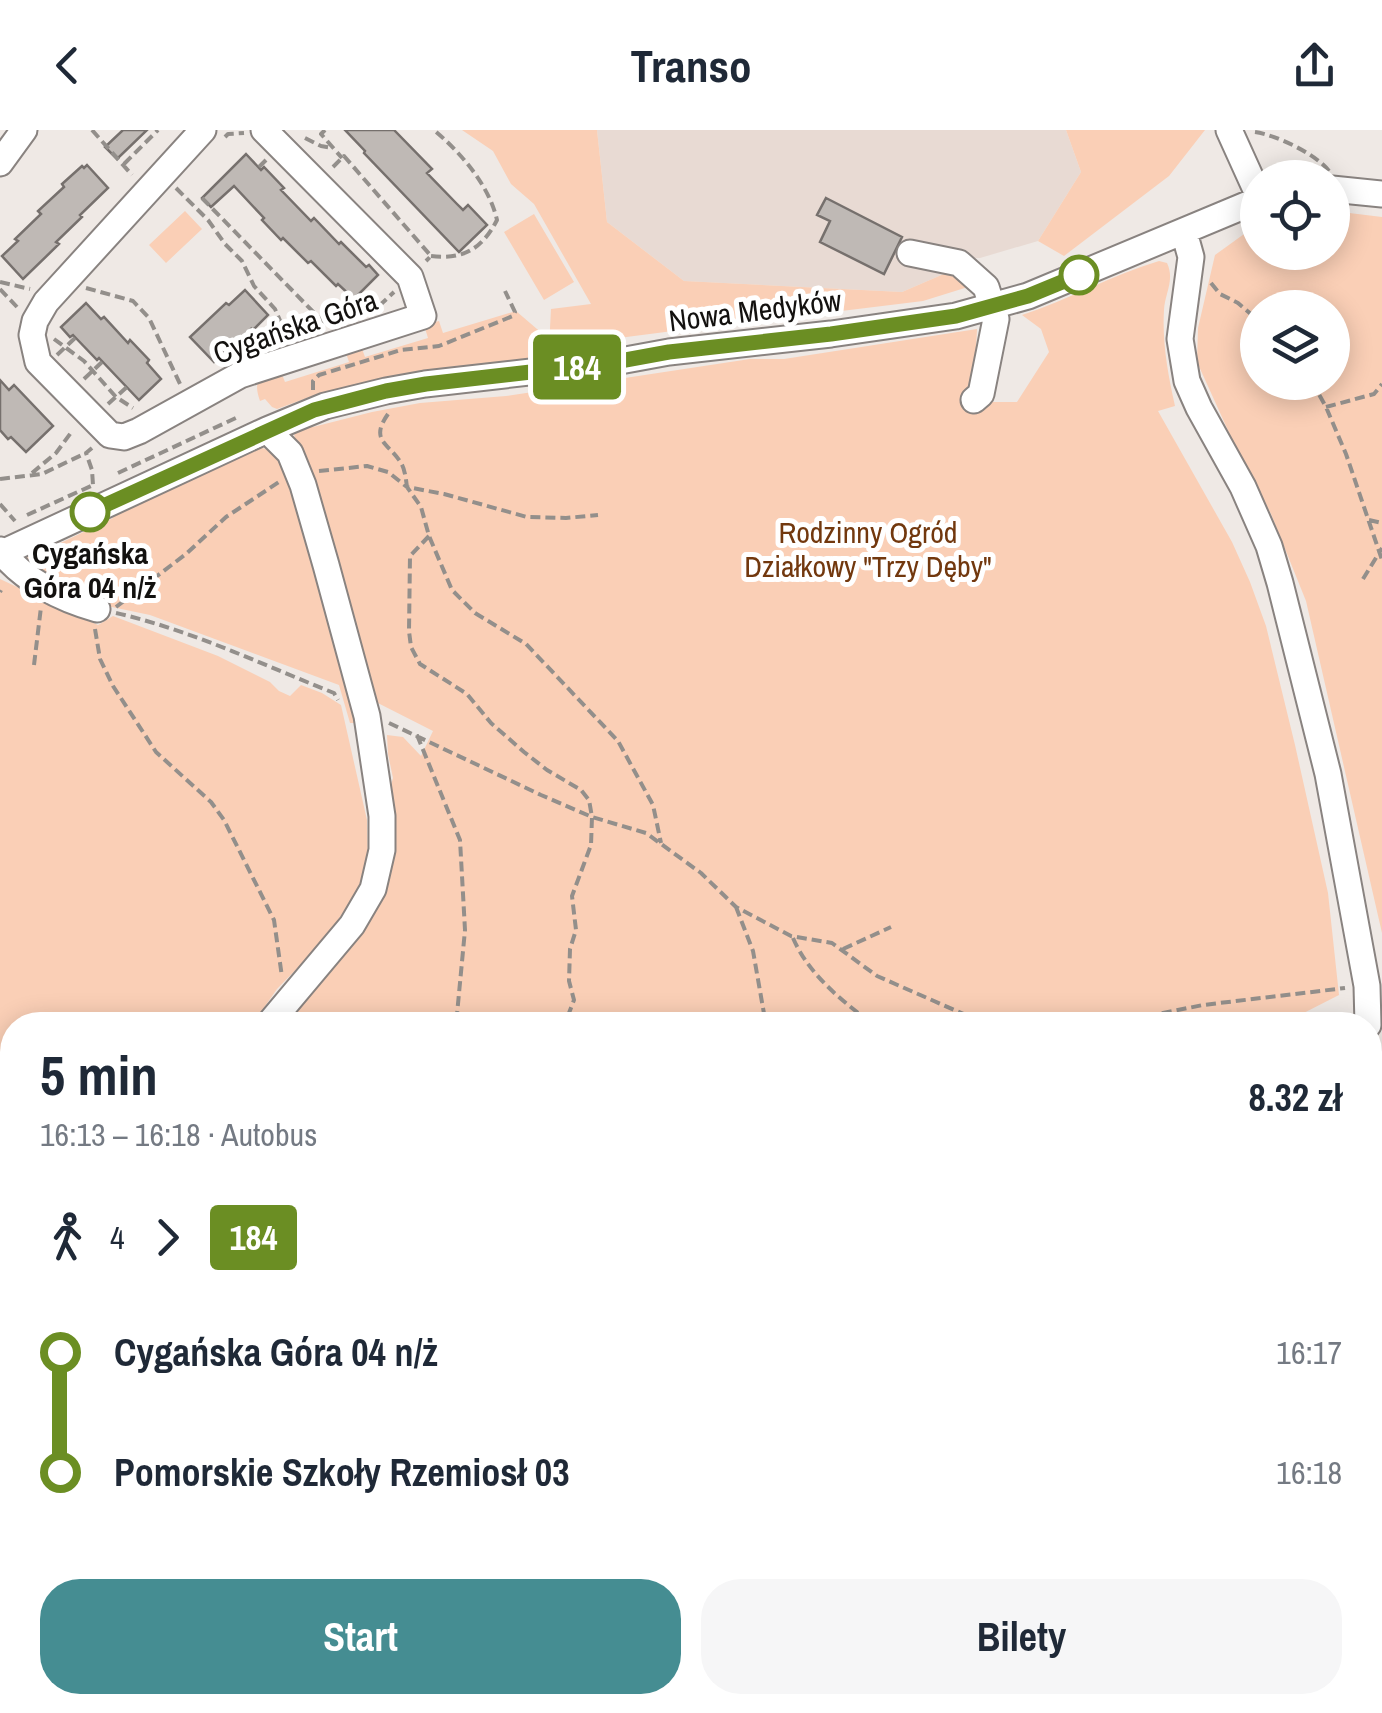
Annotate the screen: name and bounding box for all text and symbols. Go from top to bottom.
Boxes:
text: Transo [630,35,752,96]
icon: back [40,38,95,93]
icon: share [1287,38,1342,93]
map controls [1240,160,1350,400]
button: locate [1240,160,1350,270]
unlabelled marker [1060,256,1098,294]
street label: Cygańska Góra [208,279,383,373]
street label: Nowa Medyków [666,280,844,340]
button: layers [1240,290,1350,400]
line badge: 184 [520,334,634,400]
text: 184 [553,344,601,391]
marker: Cygańska Góra 04 n/ż [71,493,109,531]
park label: Rodzinny Ogród Działkowy "Trzy Dęby" [744,512,992,586]
place label: Cygańska Góra 04 n/ż [24,533,156,607]
text: 5 min [40,1038,158,1112]
text: 8.32 zł [1248,1072,1342,1123]
text: 16:13 – 16:18 · Autobus [40,1113,317,1156]
icon: walk [40,1210,95,1265]
icon: forward [140,1210,195,1265]
text: 184 [230,1214,277,1261]
text: 4 [110,1216,125,1259]
text: Cygańska Góra 04 n/ż [114,1327,438,1378]
text: 16:17 [1276,1331,1342,1374]
text: Pomorskie Szkoły Rzemiosł 03 [114,1447,570,1498]
text: 16:18 [1276,1451,1342,1494]
button: Start [40,1579,681,1694]
button: Bilety [701,1579,1342,1694]

